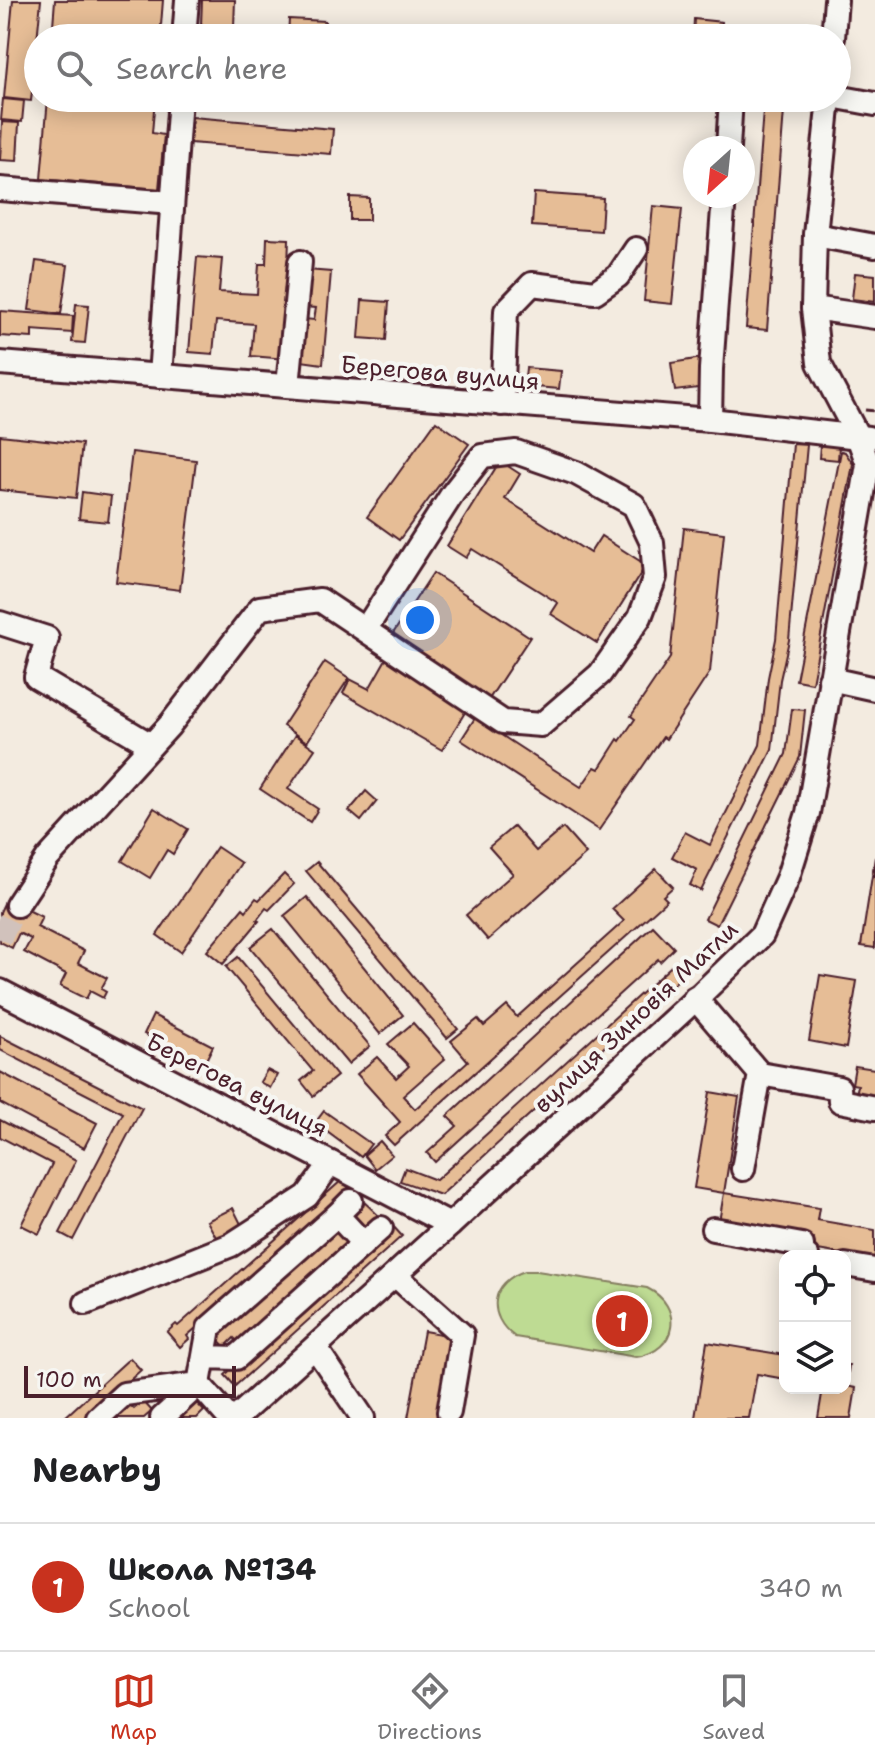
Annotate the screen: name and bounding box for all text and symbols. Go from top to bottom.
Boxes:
search box [24,24,851,112]
icon: search [52,46,96,90]
text: Search here [116,48,287,89]
north arrow [683,136,755,208]
street label: Берегова вулиця [339,348,541,398]
your location [400,600,440,640]
street label: вулиця Зиновія Матли [527,914,745,1120]
street label: Берегова вулиця [141,1025,333,1145]
map controls [779,1250,851,1394]
button: locate [779,1250,851,1322]
pin: 1 [596,1291,648,1351]
button: layers [779,1322,851,1394]
scale bar [24,1362,236,1398]
text: 100 m [36,1365,102,1394]
text: Nearby [32,1447,162,1493]
text: Школа №134 [108,1549,316,1590]
text: 1 [52,1570,64,1605]
text: 340 m [758,1570,843,1605]
text: School [108,1590,190,1625]
tab: Map [110,1669,157,1746]
tab: Directions [377,1669,482,1746]
tab: Saved [702,1669,765,1746]

